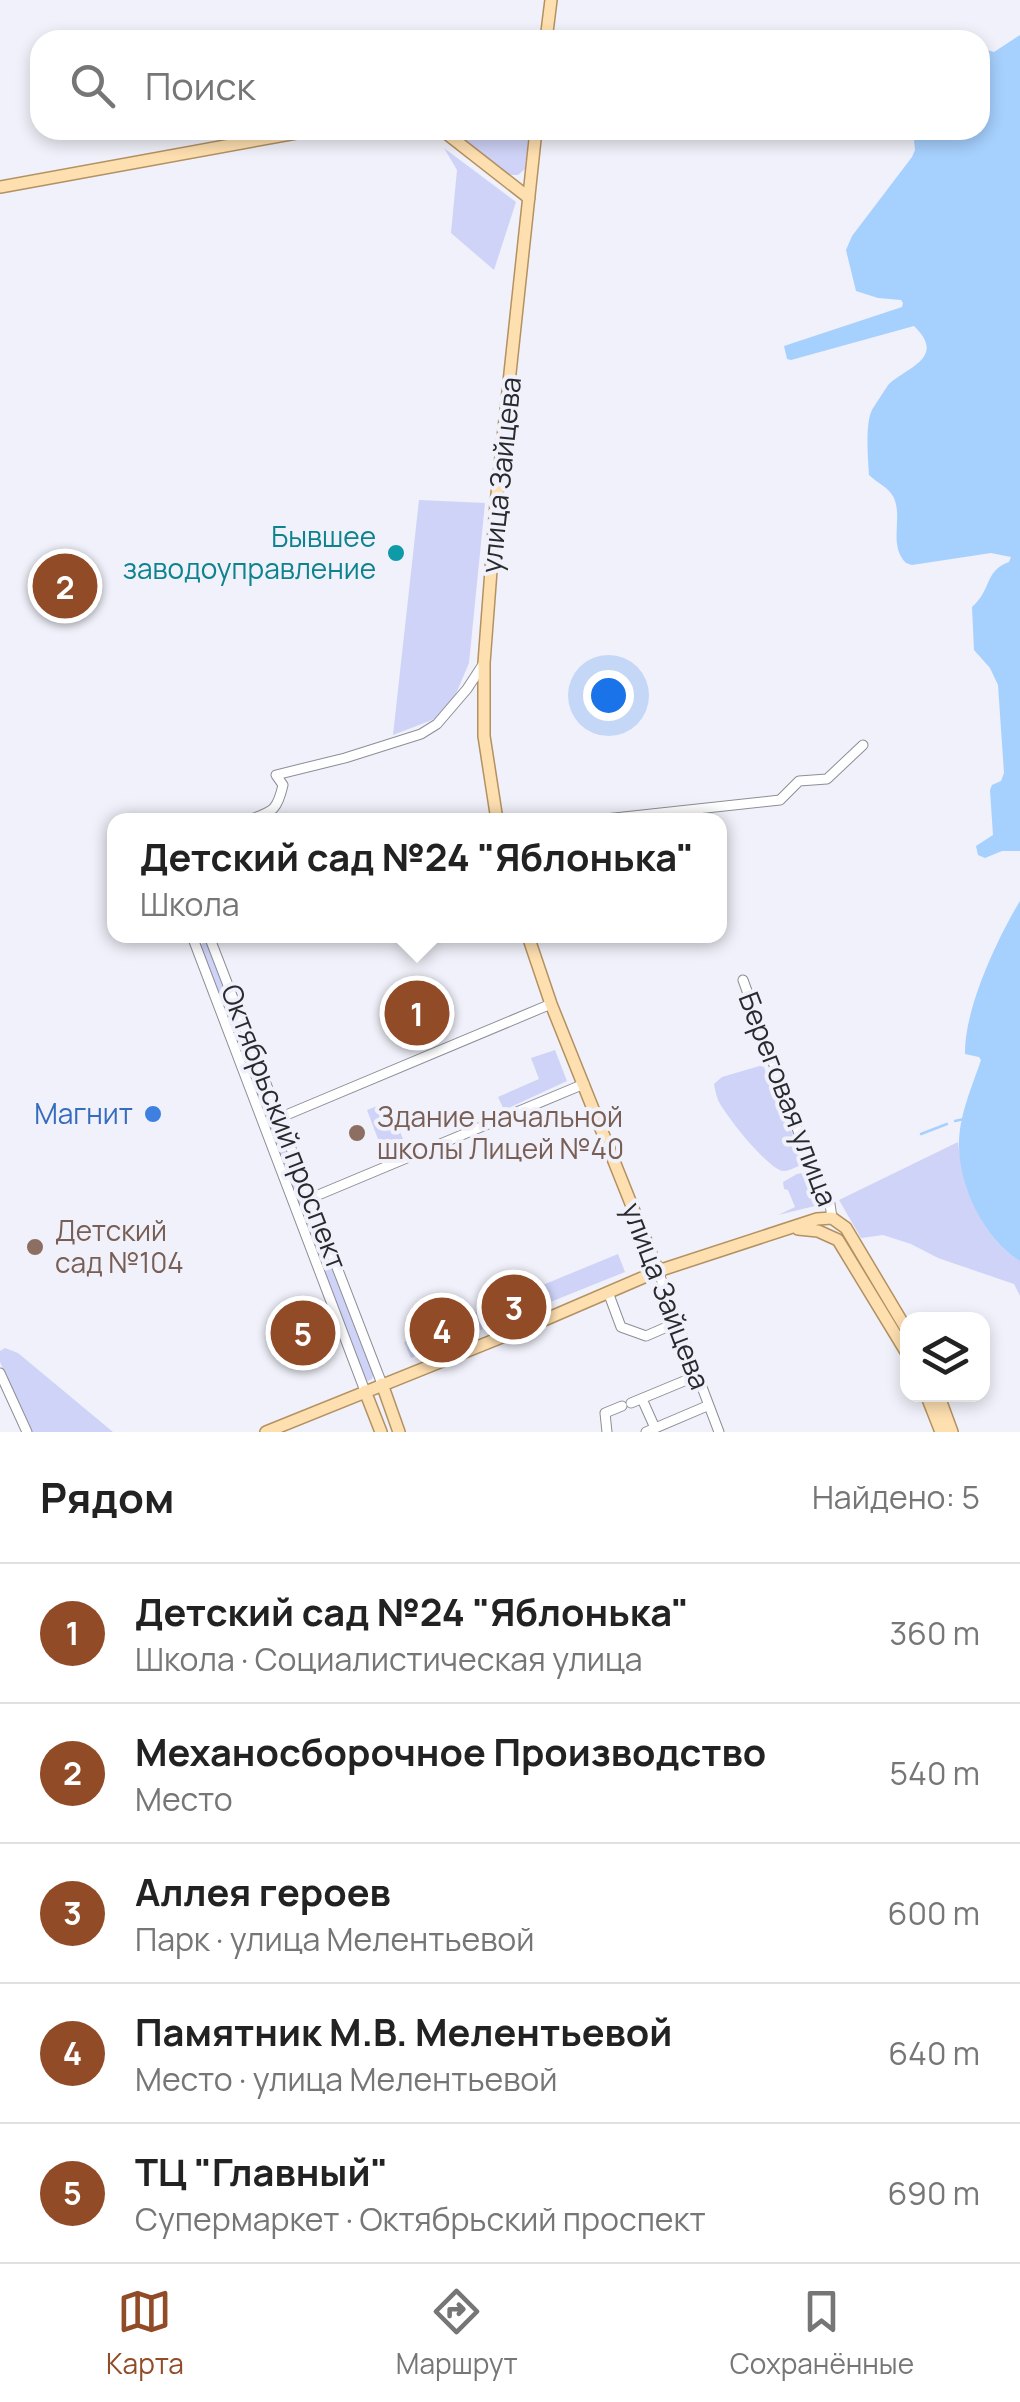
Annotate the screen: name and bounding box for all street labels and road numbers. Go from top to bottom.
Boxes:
street label: улица Зайцева [471,375,529,575]
street label: Октябрьский проспект [213,978,357,1275]
street label: Береговая улица [731,986,847,1211]
street label: улица Зайцева [614,1197,720,1394]

